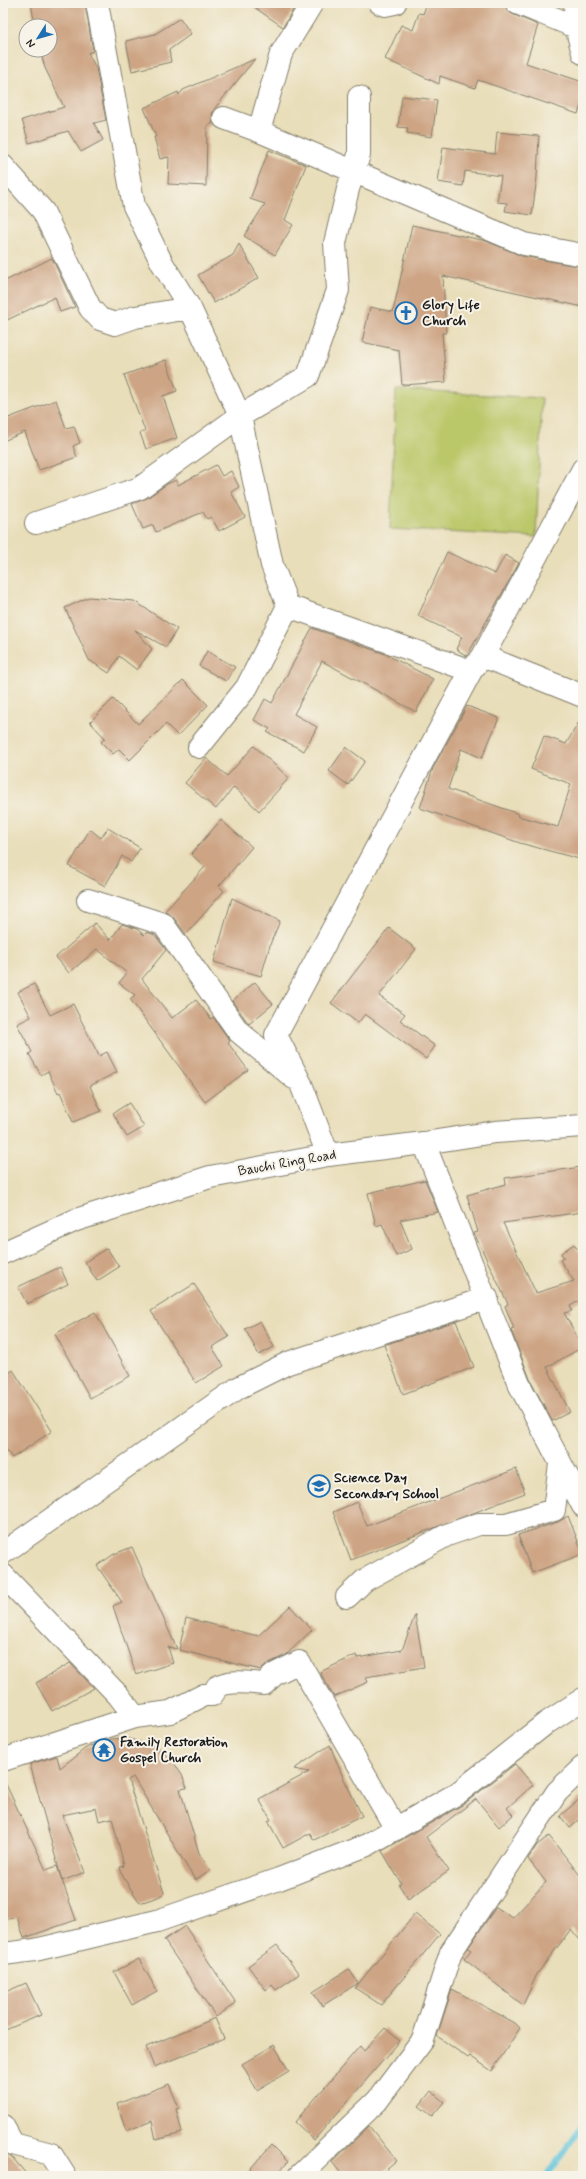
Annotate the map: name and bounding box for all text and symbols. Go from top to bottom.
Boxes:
north arrow [18,18,58,58]
text: N [23,36,39,51]
place label: Glory Life Church [422,296,480,330]
church icon: Glory Life Church [393,300,419,326]
street label: Bauchi Ring Road [236,1145,338,1181]
place label: Science Day Secondary School [334,1469,439,1503]
school or university icon: Science Day Secondary School [306,1473,332,1499]
place label: Family Restoration Gospel Church [120,1733,228,1767]
temple icon: Family Restoration Gospel Church [91,1737,117,1763]

